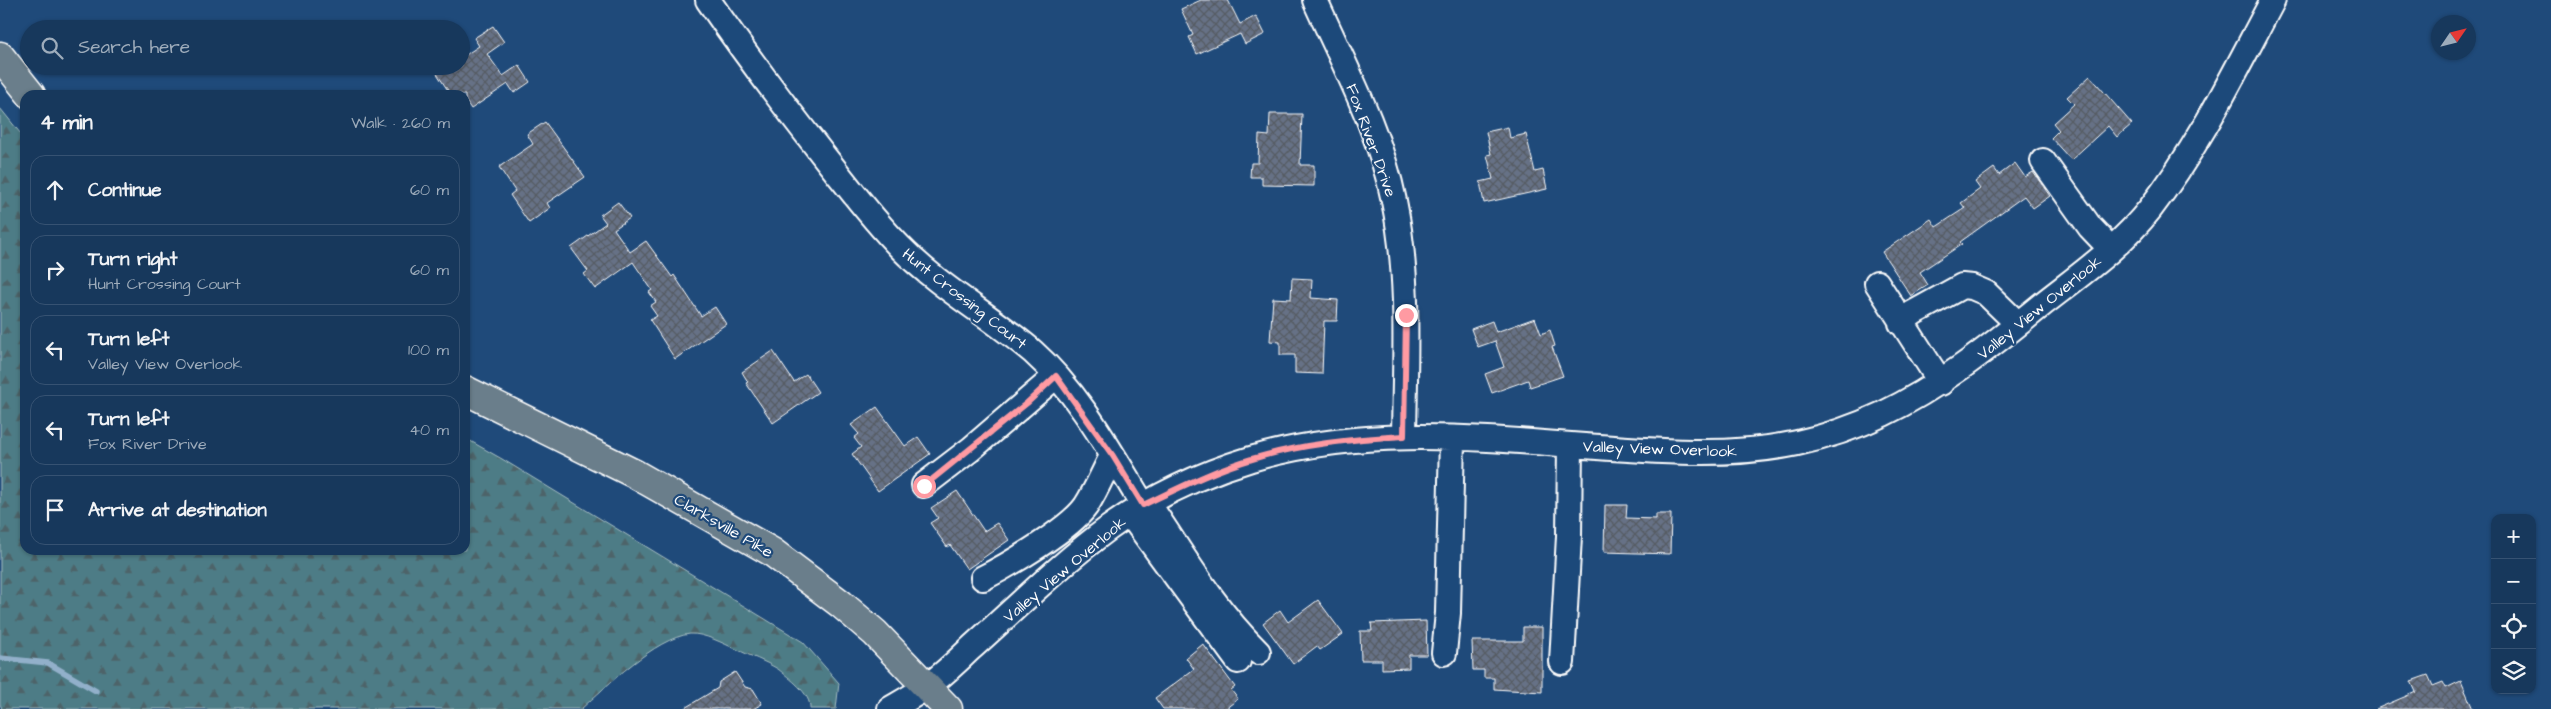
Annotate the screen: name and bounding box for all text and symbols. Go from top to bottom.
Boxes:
north arrow [2431,15,2476,60]
search box [20,20,470,75]
icon: search [38,34,66,62]
text: Search here [78,34,190,61]
street label: Fox River Drive [1340,81,1402,200]
text: 4 min [40,108,93,137]
text: Walk · 260 m [351,112,450,134]
icon: ahead [41,176,69,204]
text: Continue [88,177,162,204]
text: 60 m [410,179,449,201]
street label: Hunt Crossing Court [897,243,1032,356]
text: Turn right [88,246,177,273]
street label: Valley View Overlook [1973,251,2107,366]
icon: right [41,256,69,284]
text: 60 m [410,259,449,281]
text: Hunt Crossing Court [88,273,241,295]
route end [1395,304,1418,327]
text: Turn left [88,326,169,353]
icon: left [41,336,69,364]
text: 100 m [408,339,449,361]
text: Valley View Overlook [88,353,242,375]
text: Turn left [88,406,169,433]
icon: left [41,416,69,444]
text: 40 m [409,419,449,441]
text: Fox River Drive [88,433,207,455]
street label: Valley View Overlook [1582,435,1738,464]
route start [913,475,936,498]
street label: Clarksville Pike [670,489,777,563]
icon: arrive [41,496,69,524]
text: Arrive at destination [88,497,267,524]
street label: Valley View Overlook [998,512,1132,629]
map controls [2491,514,2536,694]
button: + [2491,514,2536,559]
button: − [2491,559,2536,604]
button: locate [2491,604,2536,649]
button: layers [2491,649,2536,694]

